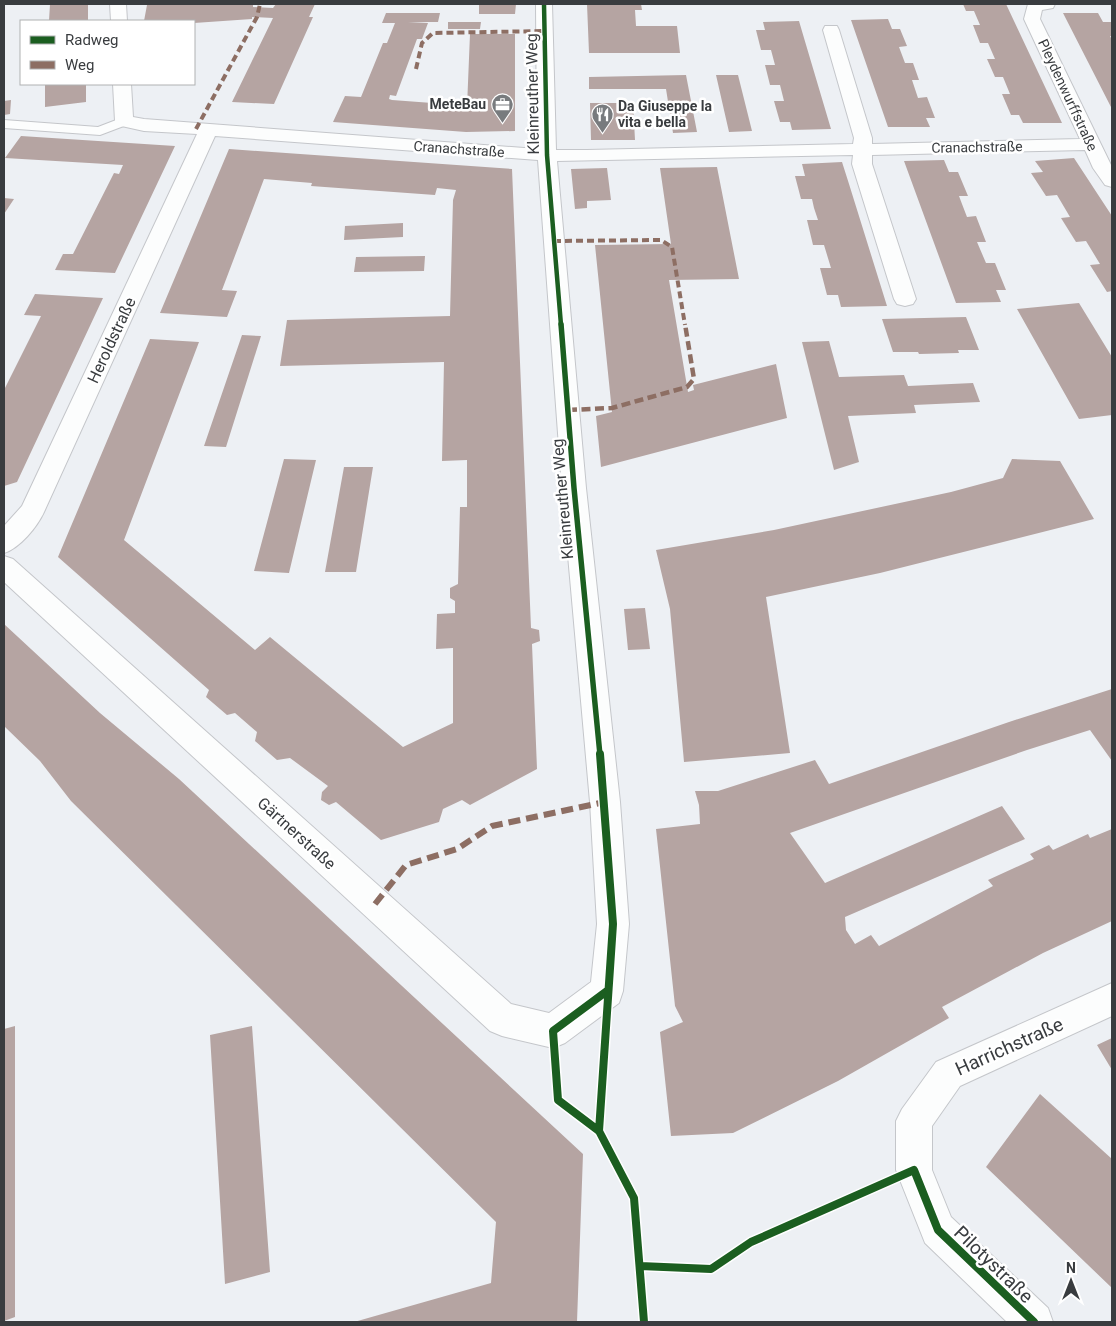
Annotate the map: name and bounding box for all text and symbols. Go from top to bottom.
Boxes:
legend [20,20,195,85]
text: Radweg [65,31,119,49]
street label: Kleinreuther Weg [522,33,543,155]
street label: Pleydenwurffstraße [1035,37,1101,153]
text: Weg [65,56,94,74]
office icon: MeteBau [490,92,514,123]
place label: MeteBau [430,96,486,112]
place label: Da Giuseppe la vita e bella [618,98,712,130]
restaurant icon: Da Giuseppe la vita e bella [590,102,614,133]
street label: Cranachstraße [413,138,505,160]
street label: Cranachstraße [931,138,1023,156]
street label: Heroldstraße [83,294,140,386]
street label: Kleinreuther Weg [548,438,577,560]
street label: Gärtnerstraße [254,793,340,873]
street label: Harrichstraße [952,1012,1067,1080]
street label: Pilotystraße [949,1221,1038,1308]
north arrow [1046,1256,1096,1306]
text: N [1066,1260,1076,1276]

